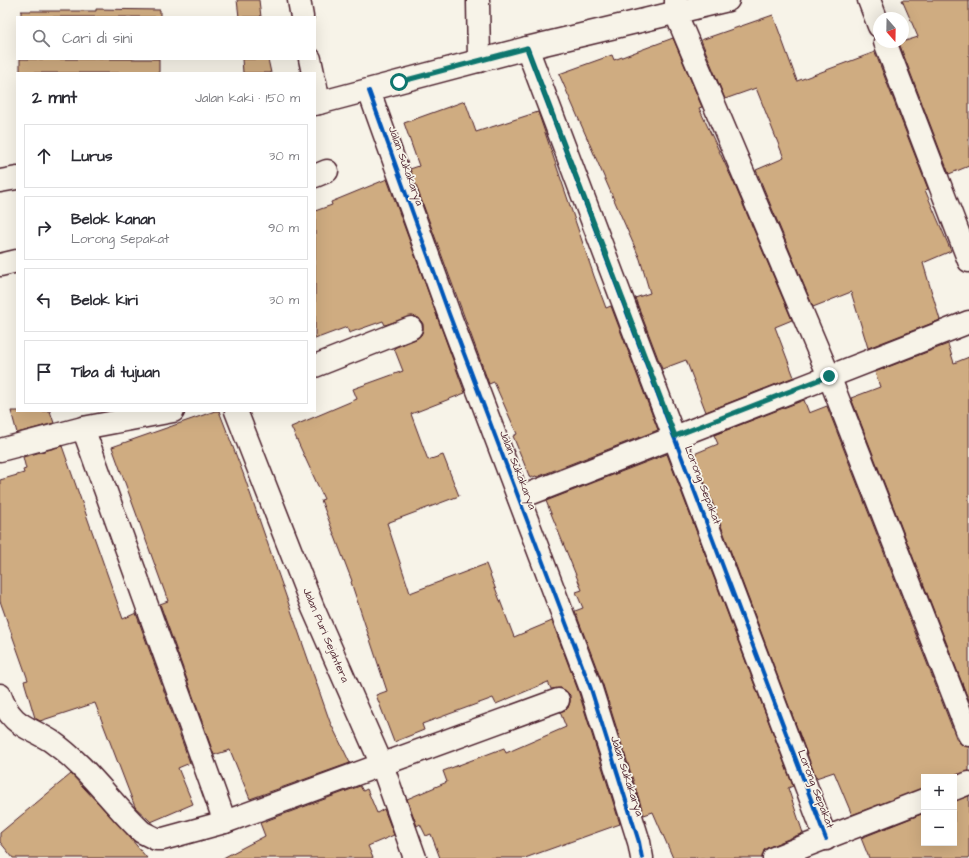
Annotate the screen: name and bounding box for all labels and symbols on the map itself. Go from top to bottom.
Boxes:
north arrow [873,12,909,48]
route start [390,73,408,91]
street label: Jalan Sukakarya [384,124,428,209]
route end [820,367,838,385]
street label: Jalan Sukakarya [495,428,540,512]
street label: Lorong Sepakat [680,443,725,527]
street label: Jalan Puri Sejahtera [299,585,353,685]
street label: Jalan Sukakarya [606,734,647,819]
street label: Lorong Sepakat [793,747,838,831]

